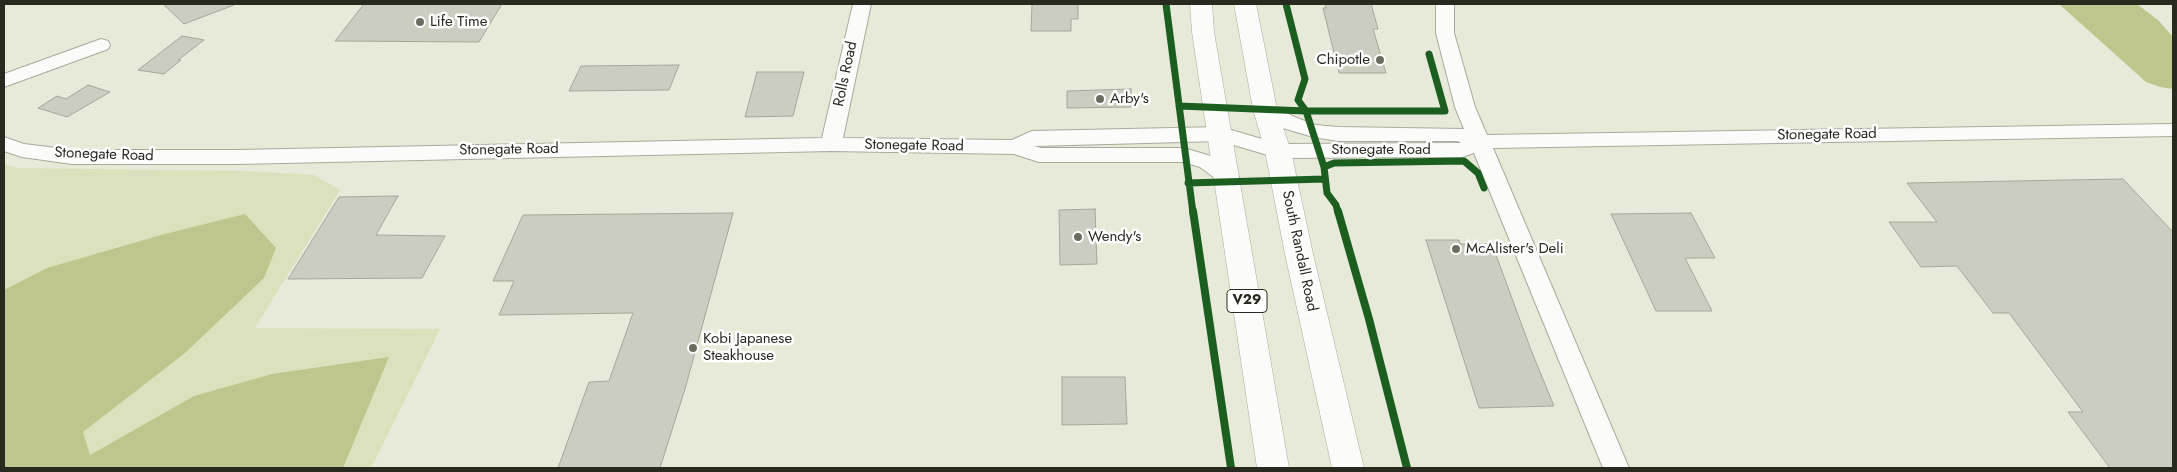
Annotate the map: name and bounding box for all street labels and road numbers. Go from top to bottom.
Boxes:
street label: Rolls Road [830,40,862,108]
street label: Stonegate Road [1777,125,1877,145]
street label: Stonegate Road [864,136,964,156]
street label: Stonegate Road [459,140,559,160]
street label: Stonegate Road [1331,141,1431,159]
street label: Stonegate Road [54,144,154,166]
street label: South Randall Road [1277,189,1321,313]
road number: V29 [1227,290,1267,312]

